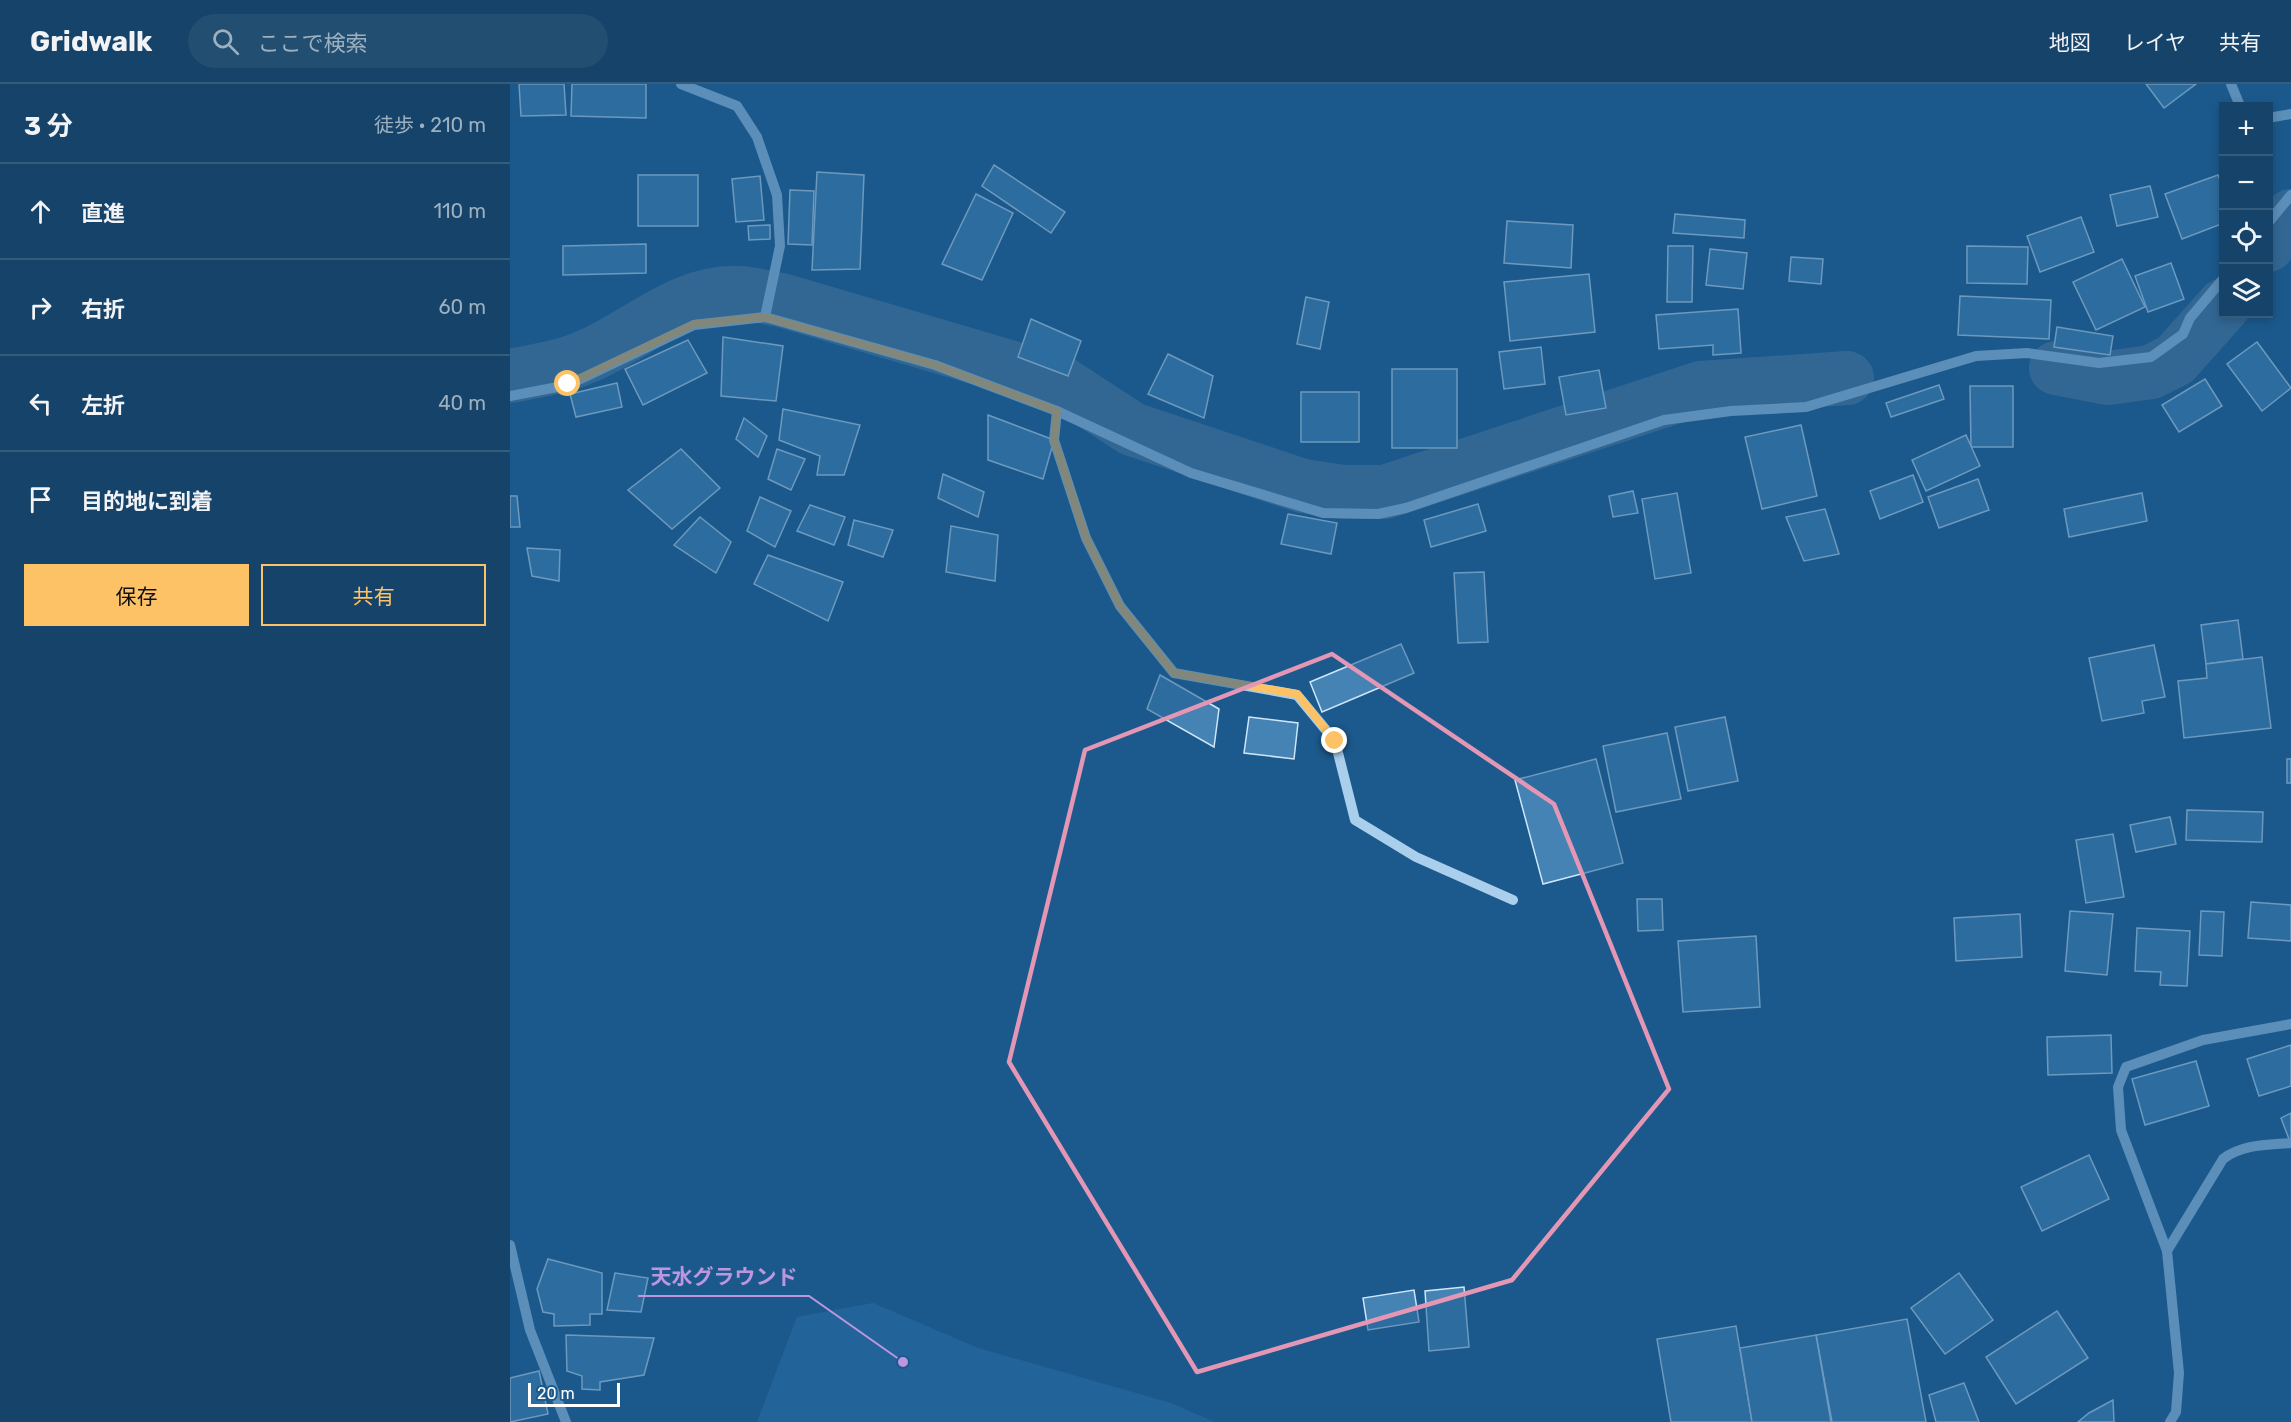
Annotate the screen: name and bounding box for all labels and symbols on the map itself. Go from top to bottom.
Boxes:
route start [554,370,580,396]
route end [1321,727,1347,753]
callout: 天水グラウンド [638,1257,809,1296]
text: 天水グラウンド [651,1264,798,1289]
scale bar [528,1380,620,1408]

